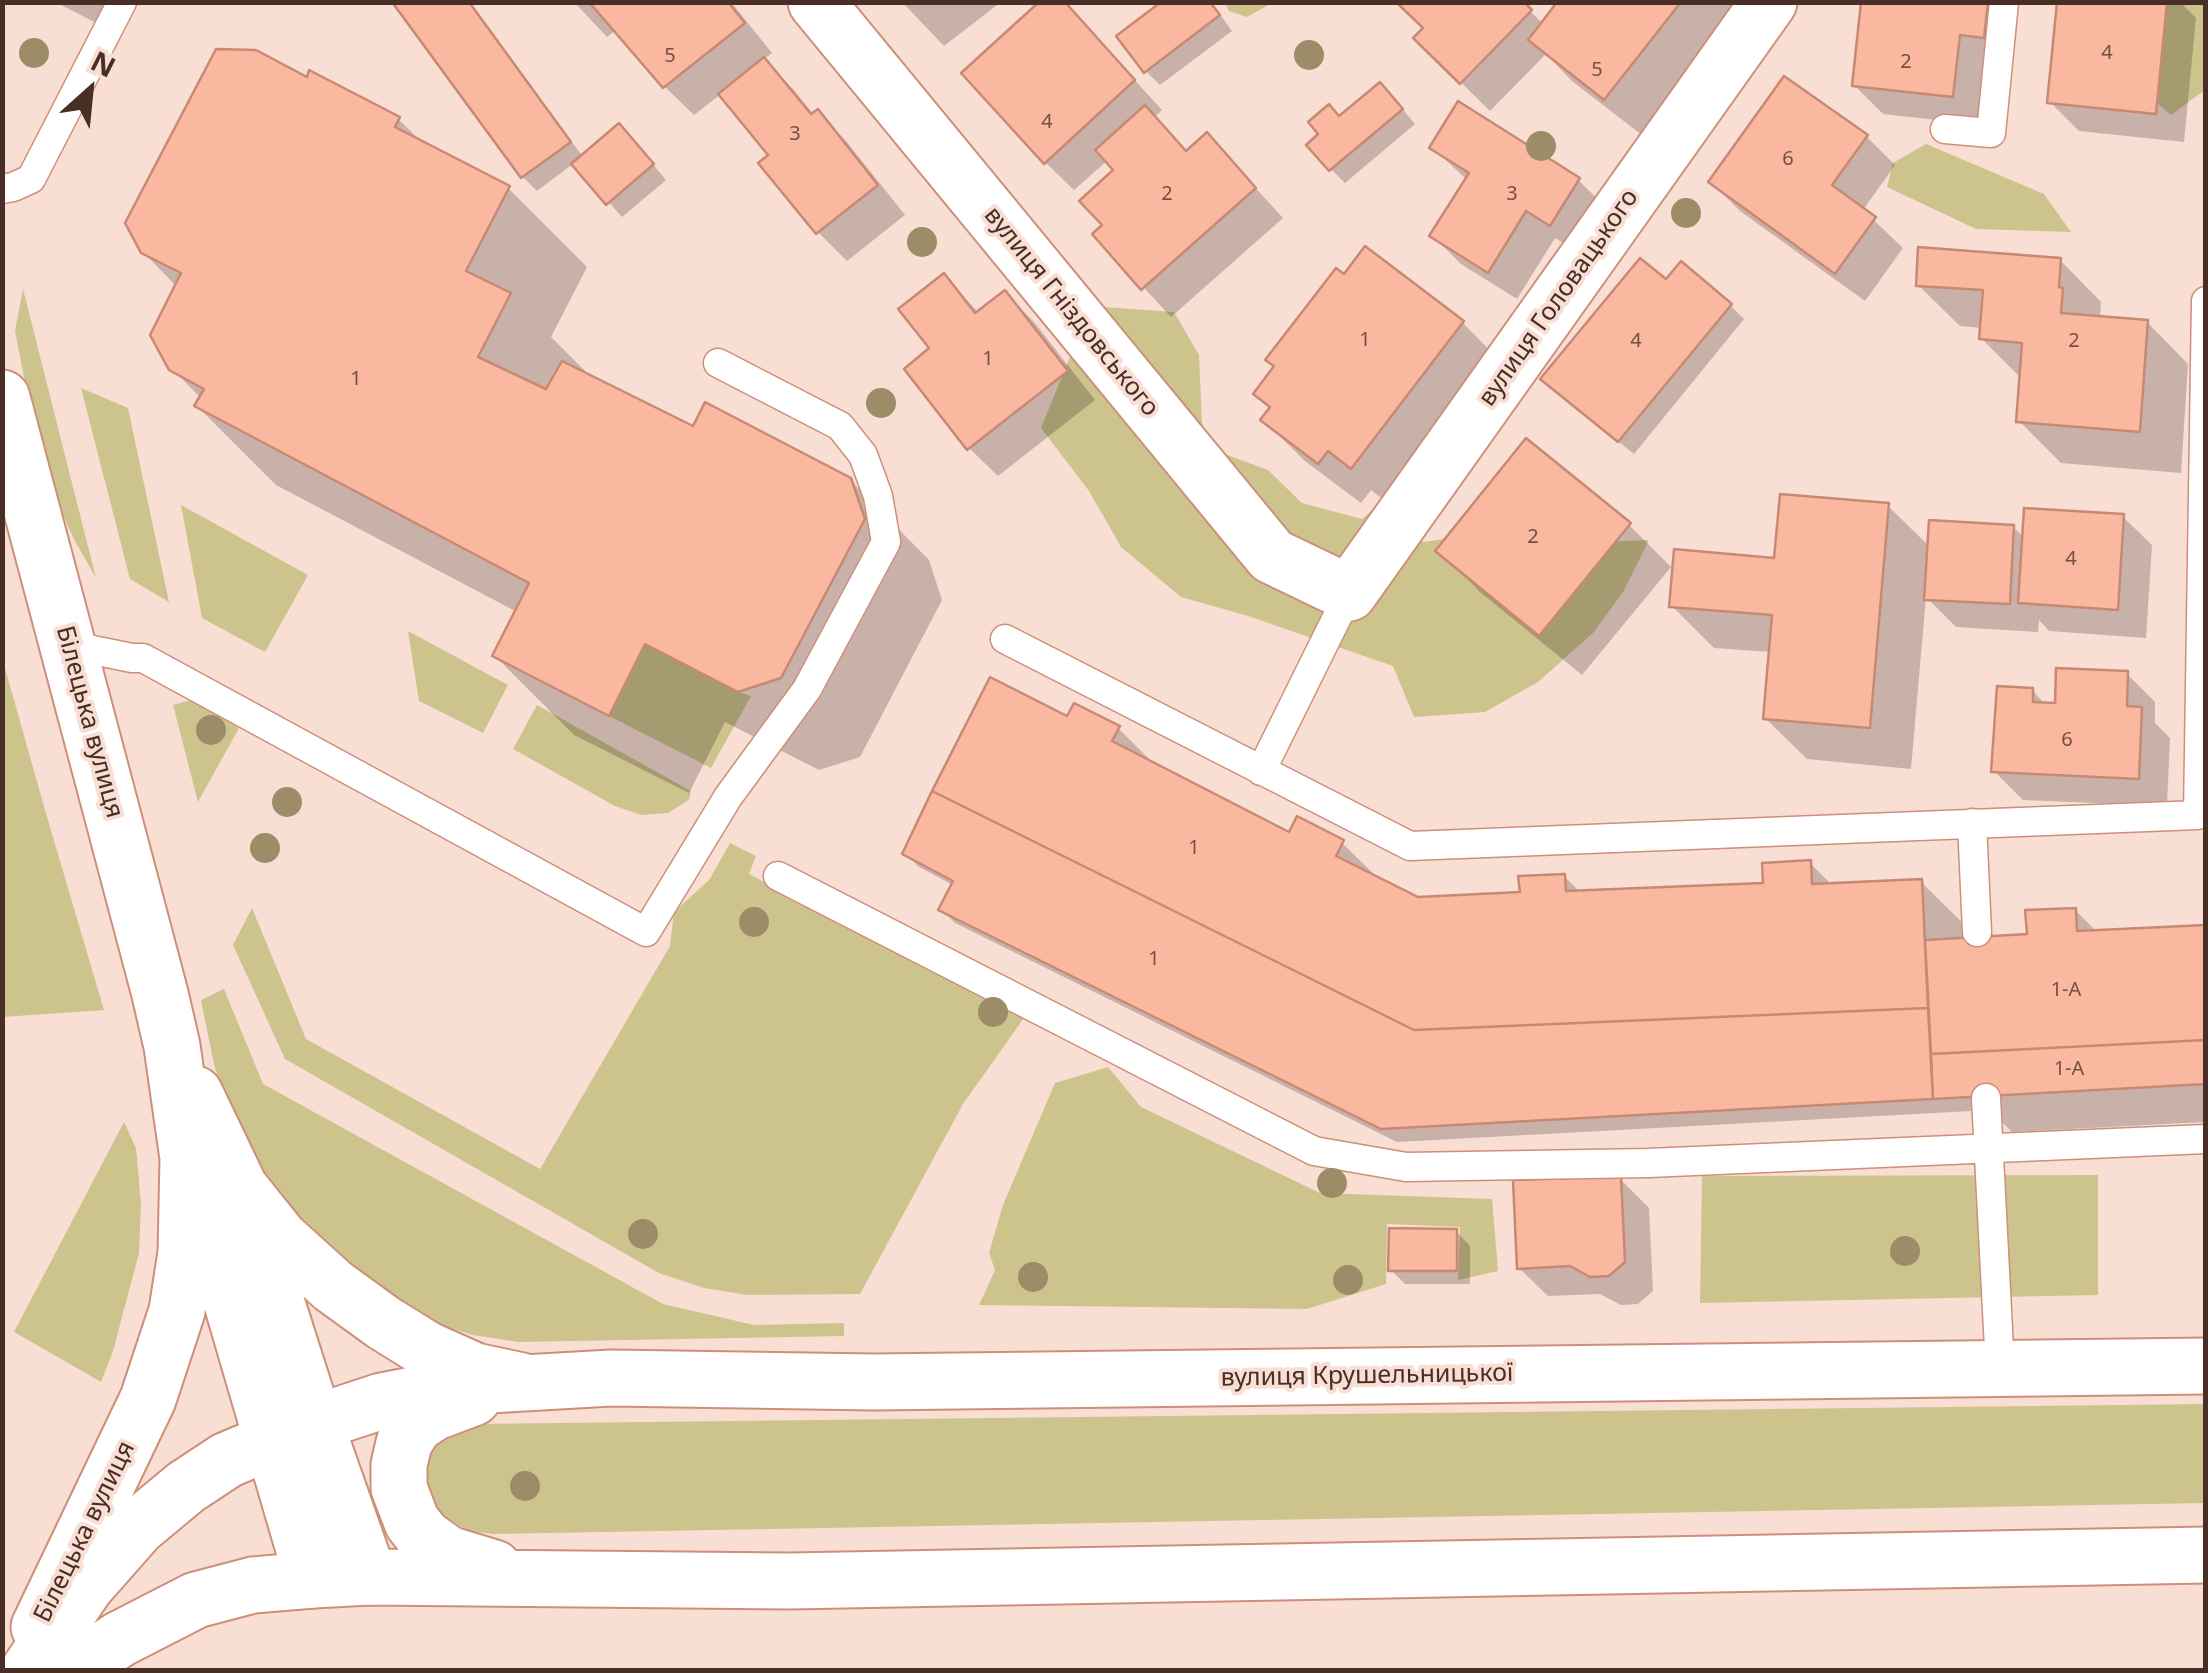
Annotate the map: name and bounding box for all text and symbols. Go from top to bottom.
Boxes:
north arrow [40,40,140,140]
text: N [85,41,122,85]
house number: 4 [2101,41,2113,65]
house number: 5 [664,44,676,68]
house number: 2 [1900,50,1912,74]
house number: 5 [1591,58,1603,82]
house number: 4 [1041,110,1053,134]
house number: 3 [789,122,801,146]
house number: 6 [1782,147,1794,171]
house number: 2 [1161,182,1173,206]
house number: 3 [1506,182,1518,206]
street label: вулиця Головацького [1473,184,1645,412]
street label: вулиця Гніздовського [977,201,1165,423]
house number: 1 [1359,328,1371,352]
house number: 4 [1630,329,1642,353]
house number: 2 [2068,329,2080,353]
house number: 1 [982,347,994,371]
house number: 1 [350,367,362,391]
house number: 2 [1527,525,1539,549]
house number: 4 [2065,547,2077,571]
street label: Білецька вулиця [49,623,129,821]
house number: 6 [2061,728,2073,752]
house number: 1 [1188,836,1200,860]
house number: 1 [1148,947,1160,971]
house number: 1-А [2051,978,2081,1002]
house number: 1-А [2054,1057,2084,1081]
street label: вулиця Крушельницької [1220,1358,1514,1394]
street label: Білецька вулиця [28,1437,142,1627]

